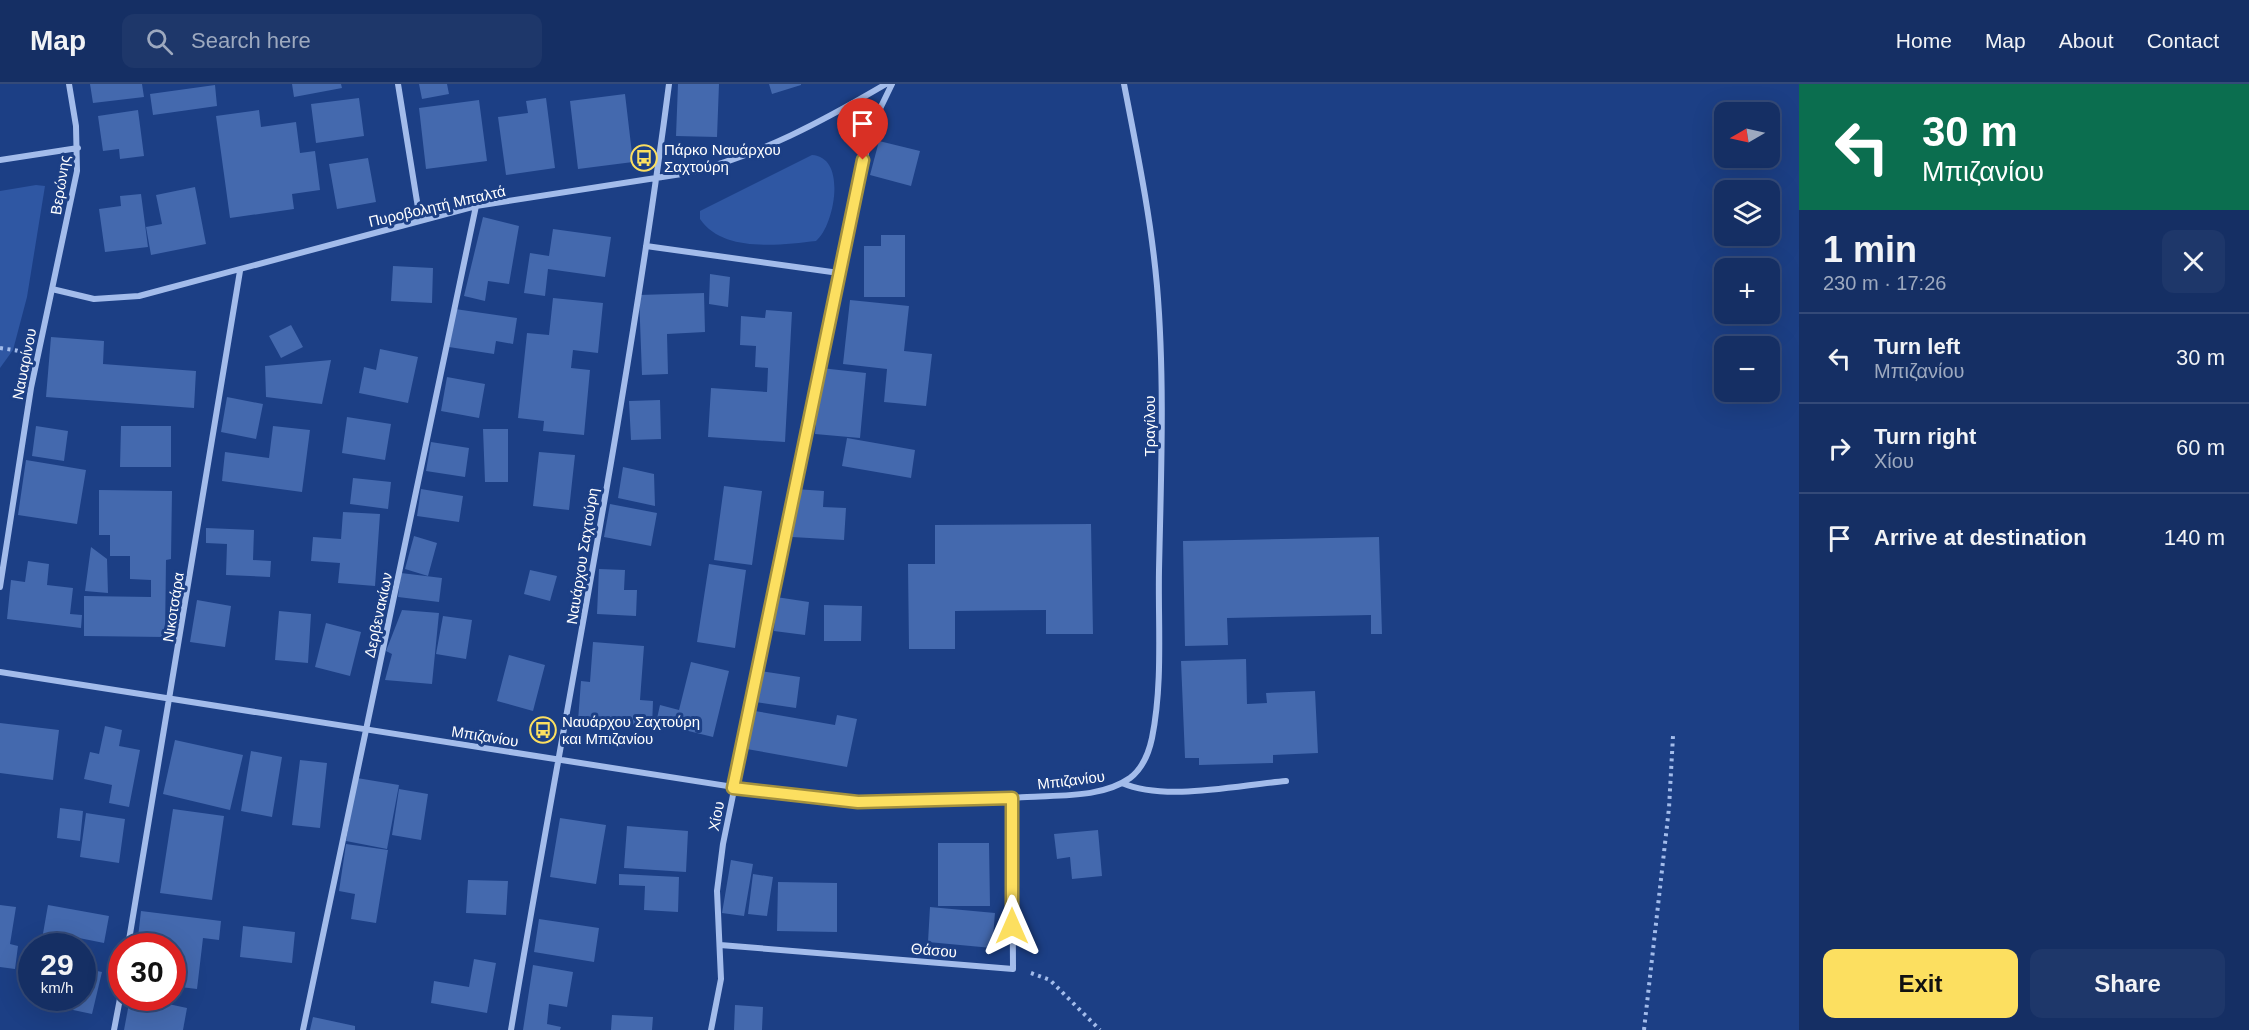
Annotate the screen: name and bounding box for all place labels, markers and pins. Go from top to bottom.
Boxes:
pin [837,98,888,160]
place label: Πάρκο Ναυάρχου Σαχτούρη [664,141,781,175]
bus stop icon: Πάρκο Ναυάρχου Σαχτούρη [629,143,659,173]
place label: Ναυάρχου Σαχτούρη και Μπιζανίου [562,713,700,747]
bus stop icon: Ναυάρχου Σαχτούρη και Μπιζανίου [528,715,558,745]

